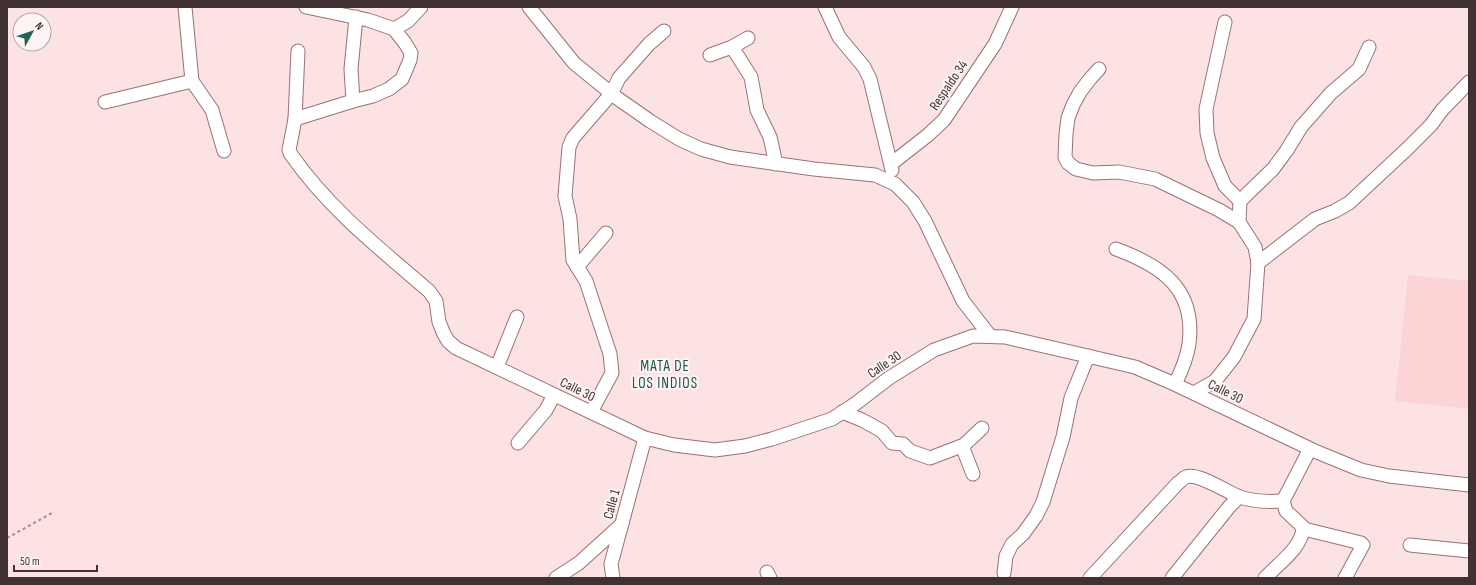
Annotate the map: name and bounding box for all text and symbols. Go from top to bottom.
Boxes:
north arrow [12,12,52,52]
text: N [32,19,46,32]
street label: Respaldo 34 [926,57,971,113]
street label: Calle 30 [864,347,904,382]
district label: MATA DE LOS INDIOS [632,357,698,393]
street label: Calle 30 [557,374,598,405]
street label: Calle 30 [1205,376,1246,407]
street label: Calle 1 [599,487,624,521]
scale bar [14,547,97,573]
text: 50 m [20,554,40,569]

